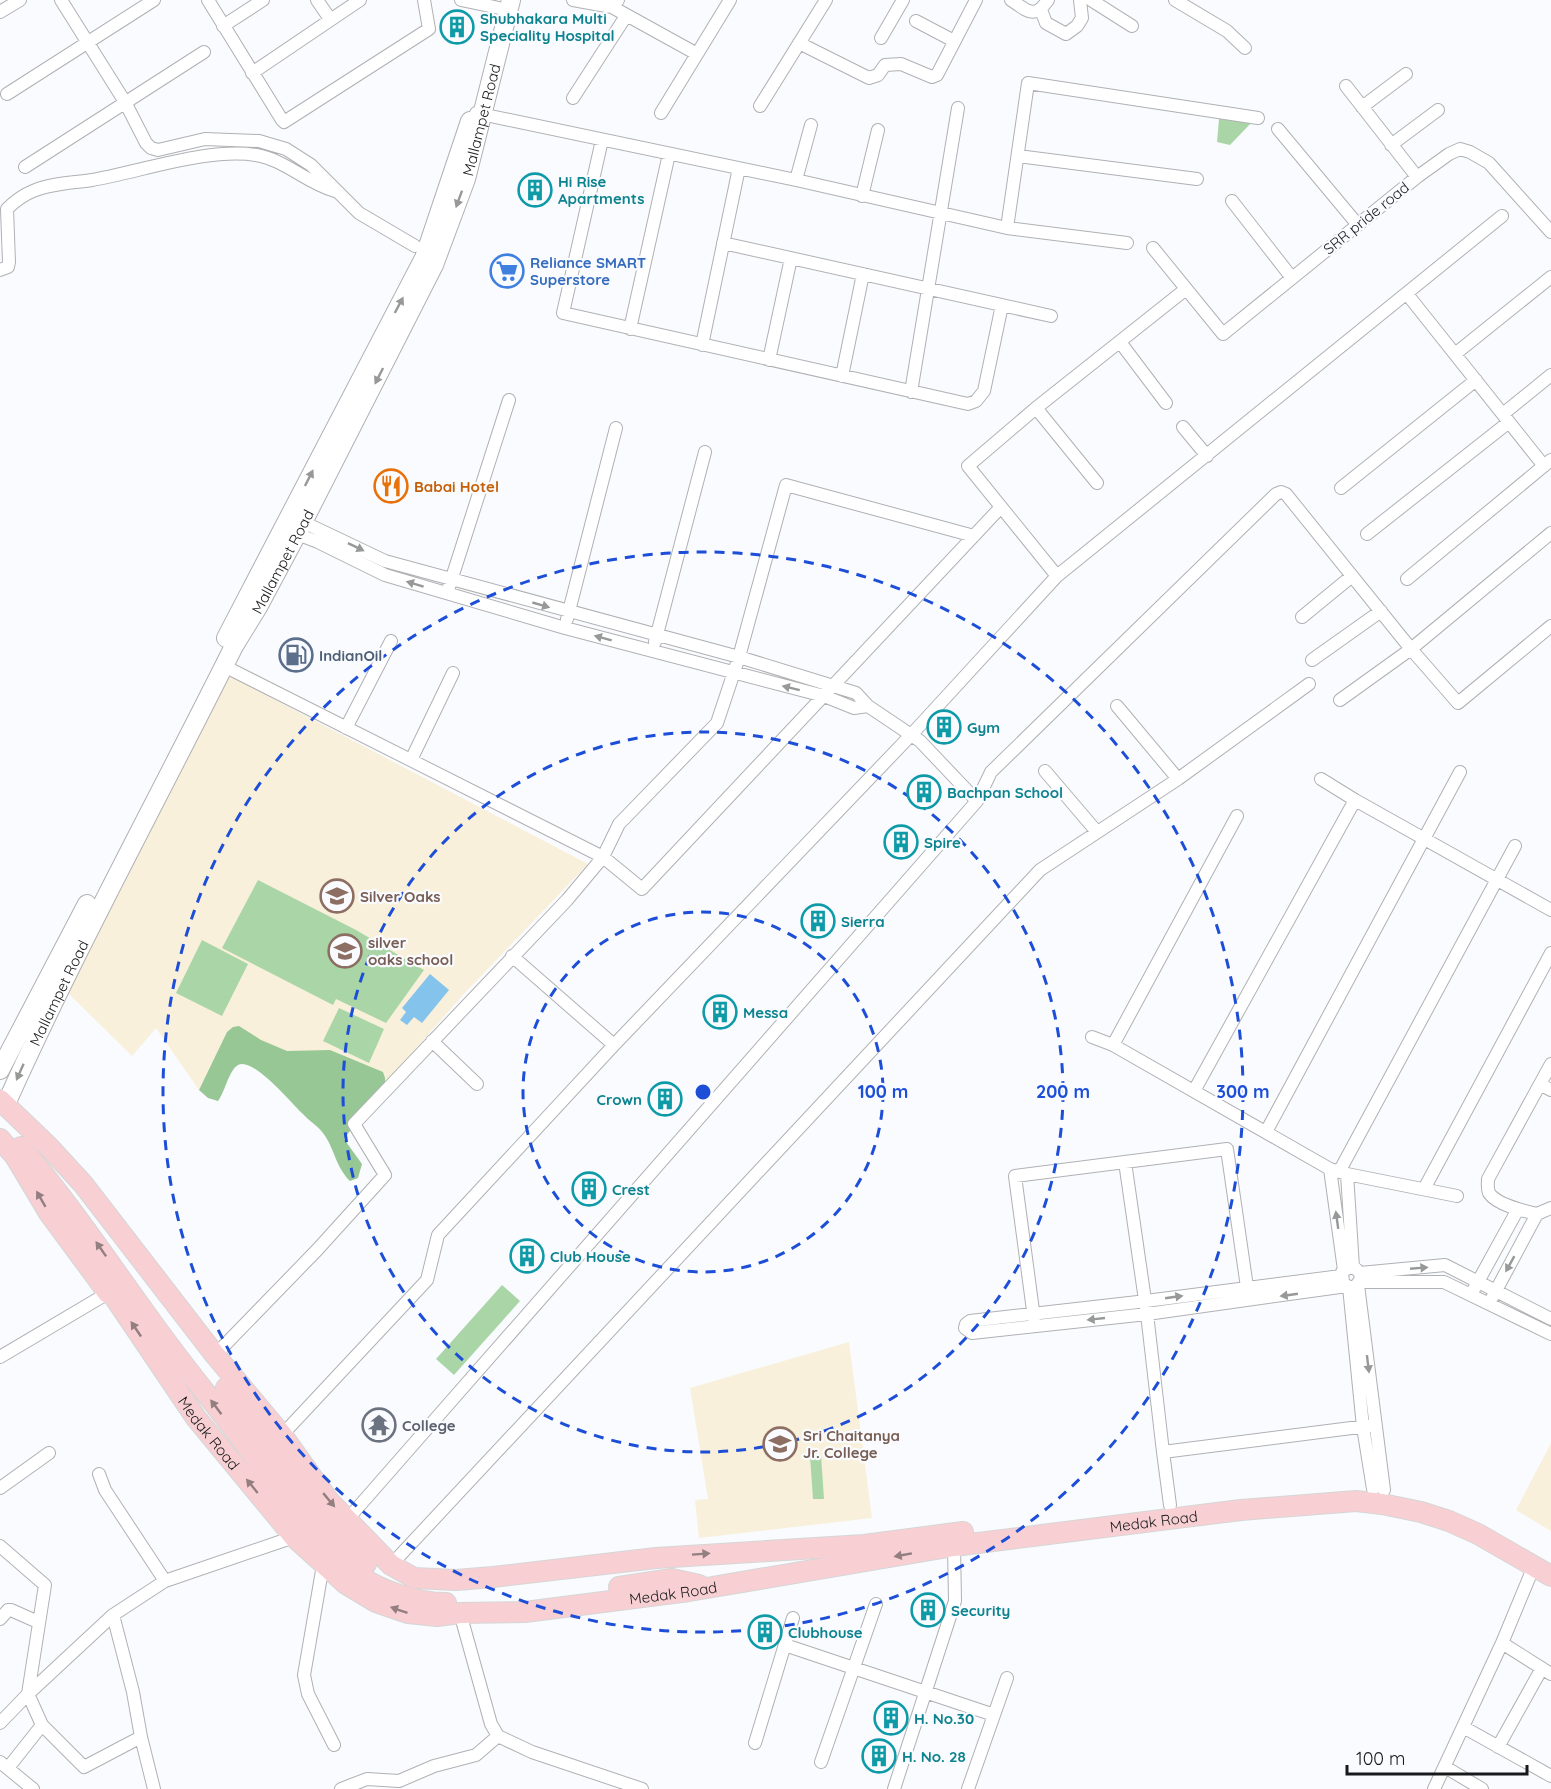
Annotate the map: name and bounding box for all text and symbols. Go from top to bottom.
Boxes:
building icon: Shubhakara Multi Speciality Hospital [439,9,475,45]
place label: Shubhakara Multi Speciality Hospital [480,9,615,45]
street label: Mallampet Road [458,62,504,178]
building icon: Hi Rise Apartments [517,172,553,208]
place label: Hi Rise Apartments [558,172,644,208]
street label: SRR pride road [1319,178,1413,258]
one-way arrow [453,190,463,208]
supermarket icon: Reliance SMART Superstore [489,253,525,289]
place label: Reliance SMART Superstore [530,253,646,289]
one-way arrow [394,296,404,313]
one-way arrow [374,368,383,385]
restaurant icon: Babai Hotel [373,468,409,504]
one-way arrow [303,469,313,487]
place label: Babai Hotel [414,477,499,496]
street label: Mallampet Road [247,506,317,617]
one-way arrow [347,543,364,552]
one-way arrow [406,579,424,588]
one-way arrow [533,601,551,610]
one-way arrow [594,633,612,642]
fuel station icon: IndianOil [278,637,314,673]
place label: IndianOil [319,646,382,665]
one-way arrow [782,682,801,692]
building icon: Gym [926,709,962,745]
place label: Gym [967,718,1000,737]
building icon: Bachpan School [906,774,942,810]
place label: Bachpan School [947,783,1063,802]
building icon: Spire [883,824,919,860]
place label: Spire [924,833,961,852]
school or university icon: Silver Oaks [319,878,355,914]
place label: Silver Oaks [360,887,441,906]
building icon: Sierra [800,903,836,939]
place label: Sierra [841,912,885,931]
school or university icon: silver oaks school [327,933,363,969]
place label: silver oaks school [368,933,453,969]
street label: Mallampet Road [25,937,92,1049]
building icon: Messa [702,994,738,1030]
place label: Messa [743,1003,788,1022]
one-way arrow [15,1063,24,1081]
text: 100 m [858,1080,908,1103]
text: 200 m [1036,1080,1090,1103]
text: 300 m [1216,1080,1270,1103]
building icon: Crown [647,1081,683,1117]
centre of rings [693,1082,713,1102]
place label: Crown [597,1090,642,1109]
building icon: Crest [571,1171,607,1207]
place label: Crest [612,1180,650,1199]
one-way arrow [36,1190,46,1207]
one-way arrow [1333,1210,1342,1229]
building icon: Club House [509,1238,545,1274]
one-way arrow [95,1242,107,1258]
place label: Club House [550,1247,631,1266]
one-way arrow [1505,1256,1515,1273]
one-way arrow [1409,1263,1428,1273]
one-way arrow [1279,1290,1298,1299]
one-way arrow [1165,1292,1184,1302]
one-way arrow [1086,1314,1105,1324]
one-way arrow [131,1321,142,1337]
one-way arrow [1363,1354,1372,1373]
street label: Medak Road [174,1392,244,1473]
one-way arrow [211,1399,223,1414]
temple icon: College [361,1407,397,1443]
place label: College [402,1416,456,1435]
school or university icon: Sri Chaitanya Jr. College [762,1426,798,1462]
place label: Sri Chaitanya Jr. College [803,1426,900,1462]
one-way arrow [246,1479,259,1494]
one-way arrow [322,1492,335,1507]
street label: Medak Road [1109,1506,1199,1536]
one-way arrow [692,1550,711,1559]
one-way arrow [894,1551,913,1560]
street label: Medak Road [628,1577,718,1608]
building icon: Security [910,1592,946,1628]
place label: Security [951,1601,1010,1620]
one-way arrow [389,1604,407,1614]
building icon: Clubhouse [747,1614,783,1650]
place label: Clubhouse [788,1623,863,1642]
building icon: H. No.30 [873,1700,909,1736]
place label: H. No.30 [914,1709,974,1728]
building icon: H. No. 28 [861,1738,897,1774]
scale bar [1347,1738,1527,1776]
place label: H. No. 28 [902,1747,966,1766]
text: 100 m [1356,1747,1405,1770]

